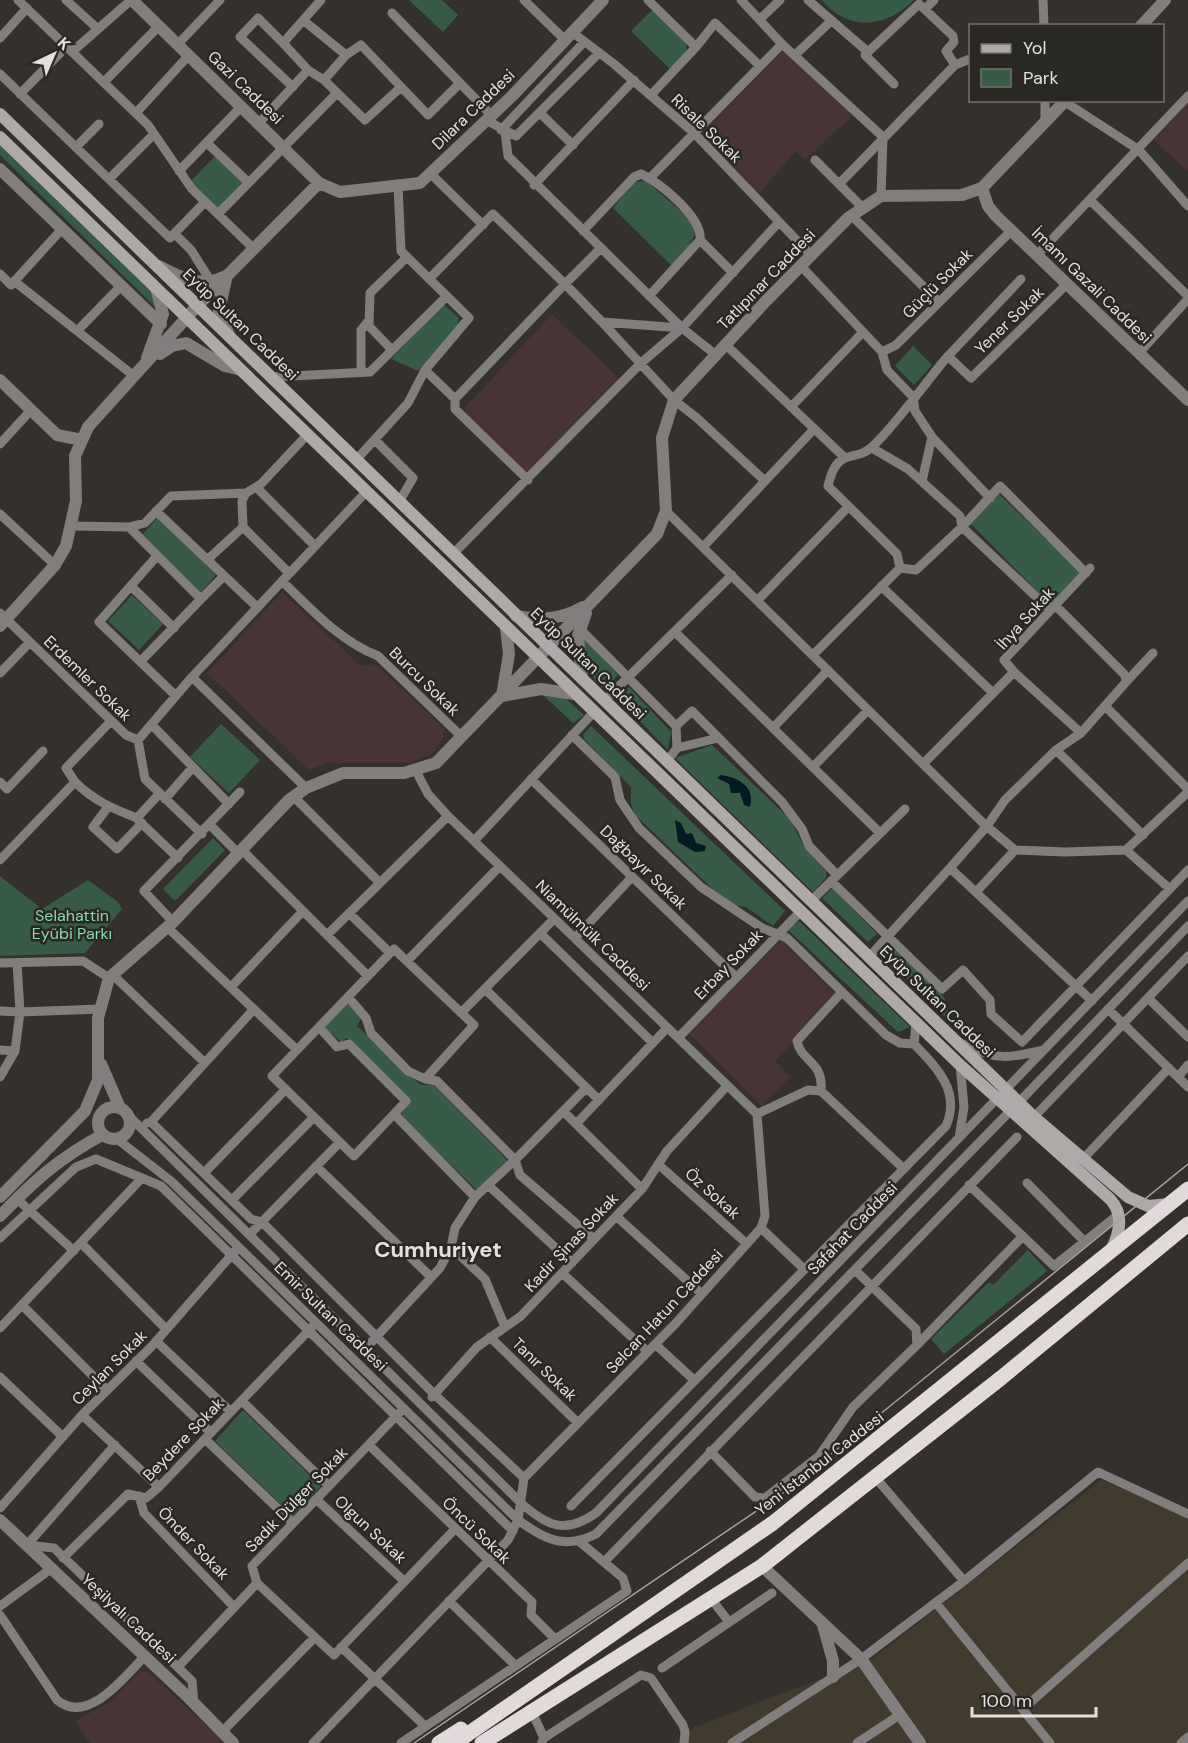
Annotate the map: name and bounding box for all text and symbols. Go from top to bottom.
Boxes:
north arrow [24,24,84,84]
legend [969,24,1164,102]
text: K [53,32,76,55]
text: Yol [1023,36,1047,60]
street label: Gazi Caddesi [203,46,288,129]
street label: Dilara Caddesi [427,65,519,154]
text: Park [1023,66,1059,90]
street label: Risale Sokak [667,89,747,167]
street label: İmamı Gazali Caddesi [1027,223,1156,348]
street label: Tatlıpınar Caddesi [713,224,820,334]
street label: Güçlü Sokak [898,244,977,323]
street label: Eyüp Sultan Caddesi [178,264,303,385]
street label: Yener Sokak [970,282,1049,359]
street label: İhya Sokak [992,582,1059,654]
street label: Eyüp Sultan Caddesi [526,603,651,724]
street label: Erdemler Sokak [39,631,136,726]
street label: Burcu Sokak [385,642,465,720]
street label: Dağbayır Sokak [596,820,692,914]
street label: Niamülmülk Caddesi [531,875,654,995]
park label: Selahattin Eyübi Parkı [32,905,112,944]
street label: Erbay Sokak [689,925,767,1004]
street label: Eyüp Sultan Caddesi [875,941,1000,1062]
street label: Öz Sokak [681,1163,745,1224]
street label: Safahat Caddesi [803,1177,902,1279]
street label: Kadir Şinas Sokak [520,1188,623,1297]
district label: Cumhuriyet [374,1235,502,1264]
street label: Selcan Hatun Caddesi [601,1245,728,1378]
street label: Emir Sultan Caddesi [270,1257,392,1376]
street label: Ceylan Sokak [67,1325,152,1410]
street label: Tanır Sokak [508,1333,582,1406]
street label: Beydere Sokak [138,1393,228,1486]
street label: Yeni İstanbul Caddesi [751,1406,888,1520]
street label: Sadık Dülger Sokak [241,1442,352,1557]
street label: Olgun Sokak [330,1491,411,1568]
street label: Öncü Sokak [438,1492,515,1568]
street label: Önder Sokak [153,1502,234,1585]
street label: Yeşilyalı Caddesi [77,1569,180,1668]
scale bar [972,1680,1096,1718]
text: 100 m [981,1689,1032,1713]

